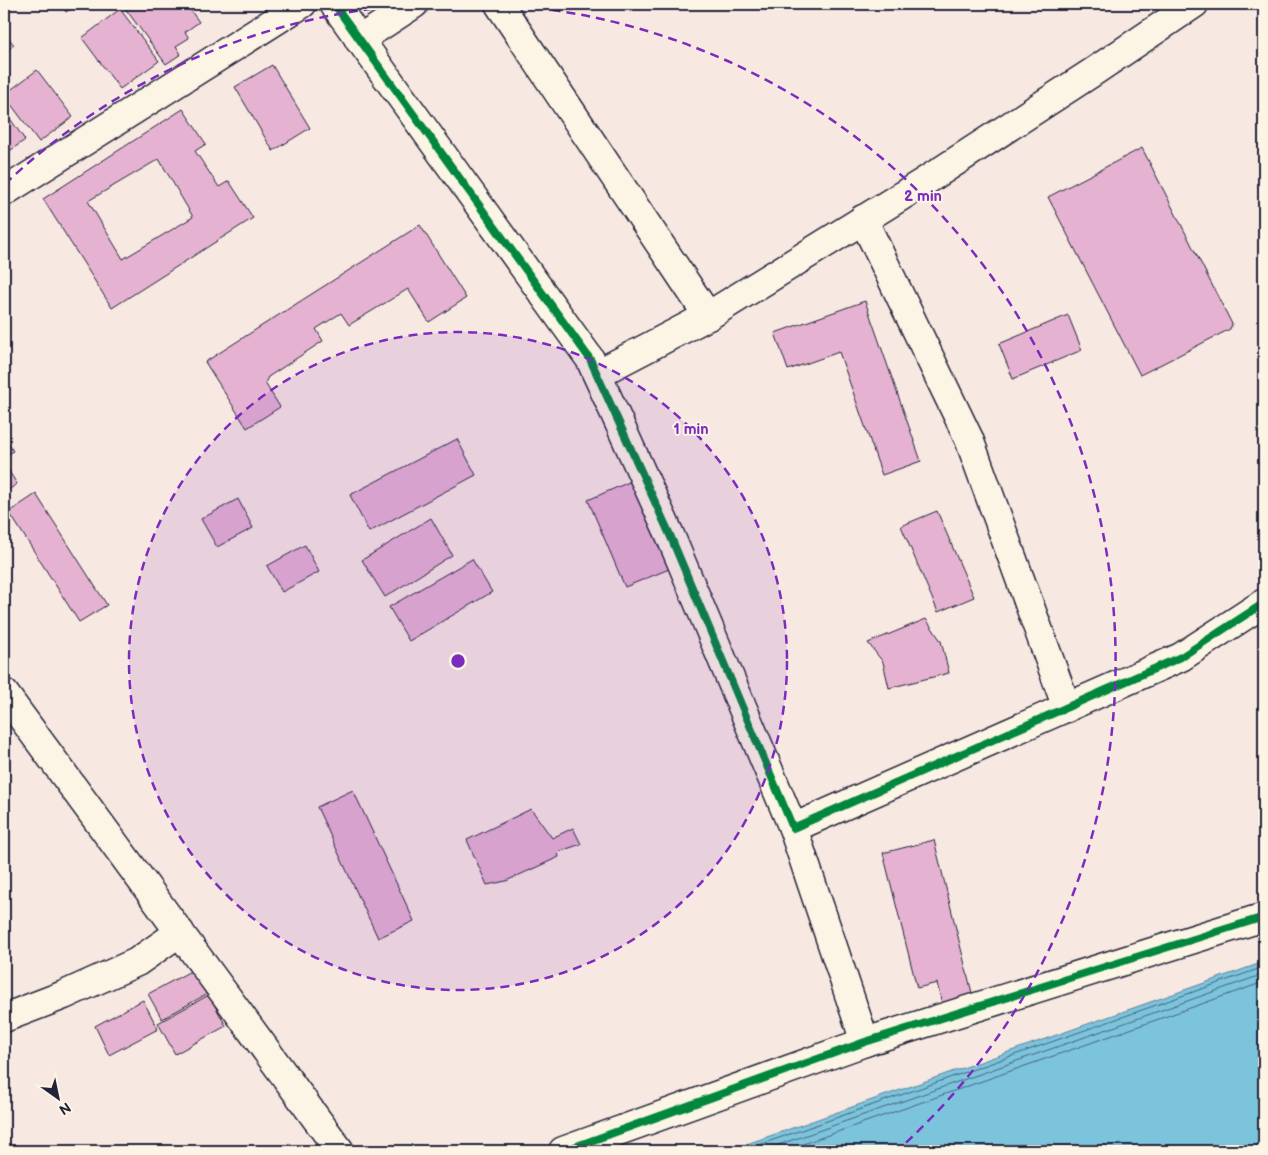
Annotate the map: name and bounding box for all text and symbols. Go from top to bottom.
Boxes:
text: 2 min [904,187,942,206]
text: 1 min [673,420,709,439]
centre of rings [449,652,467,670]
north arrow [32,1072,82,1122]
text: N [56,1098,74,1118]

